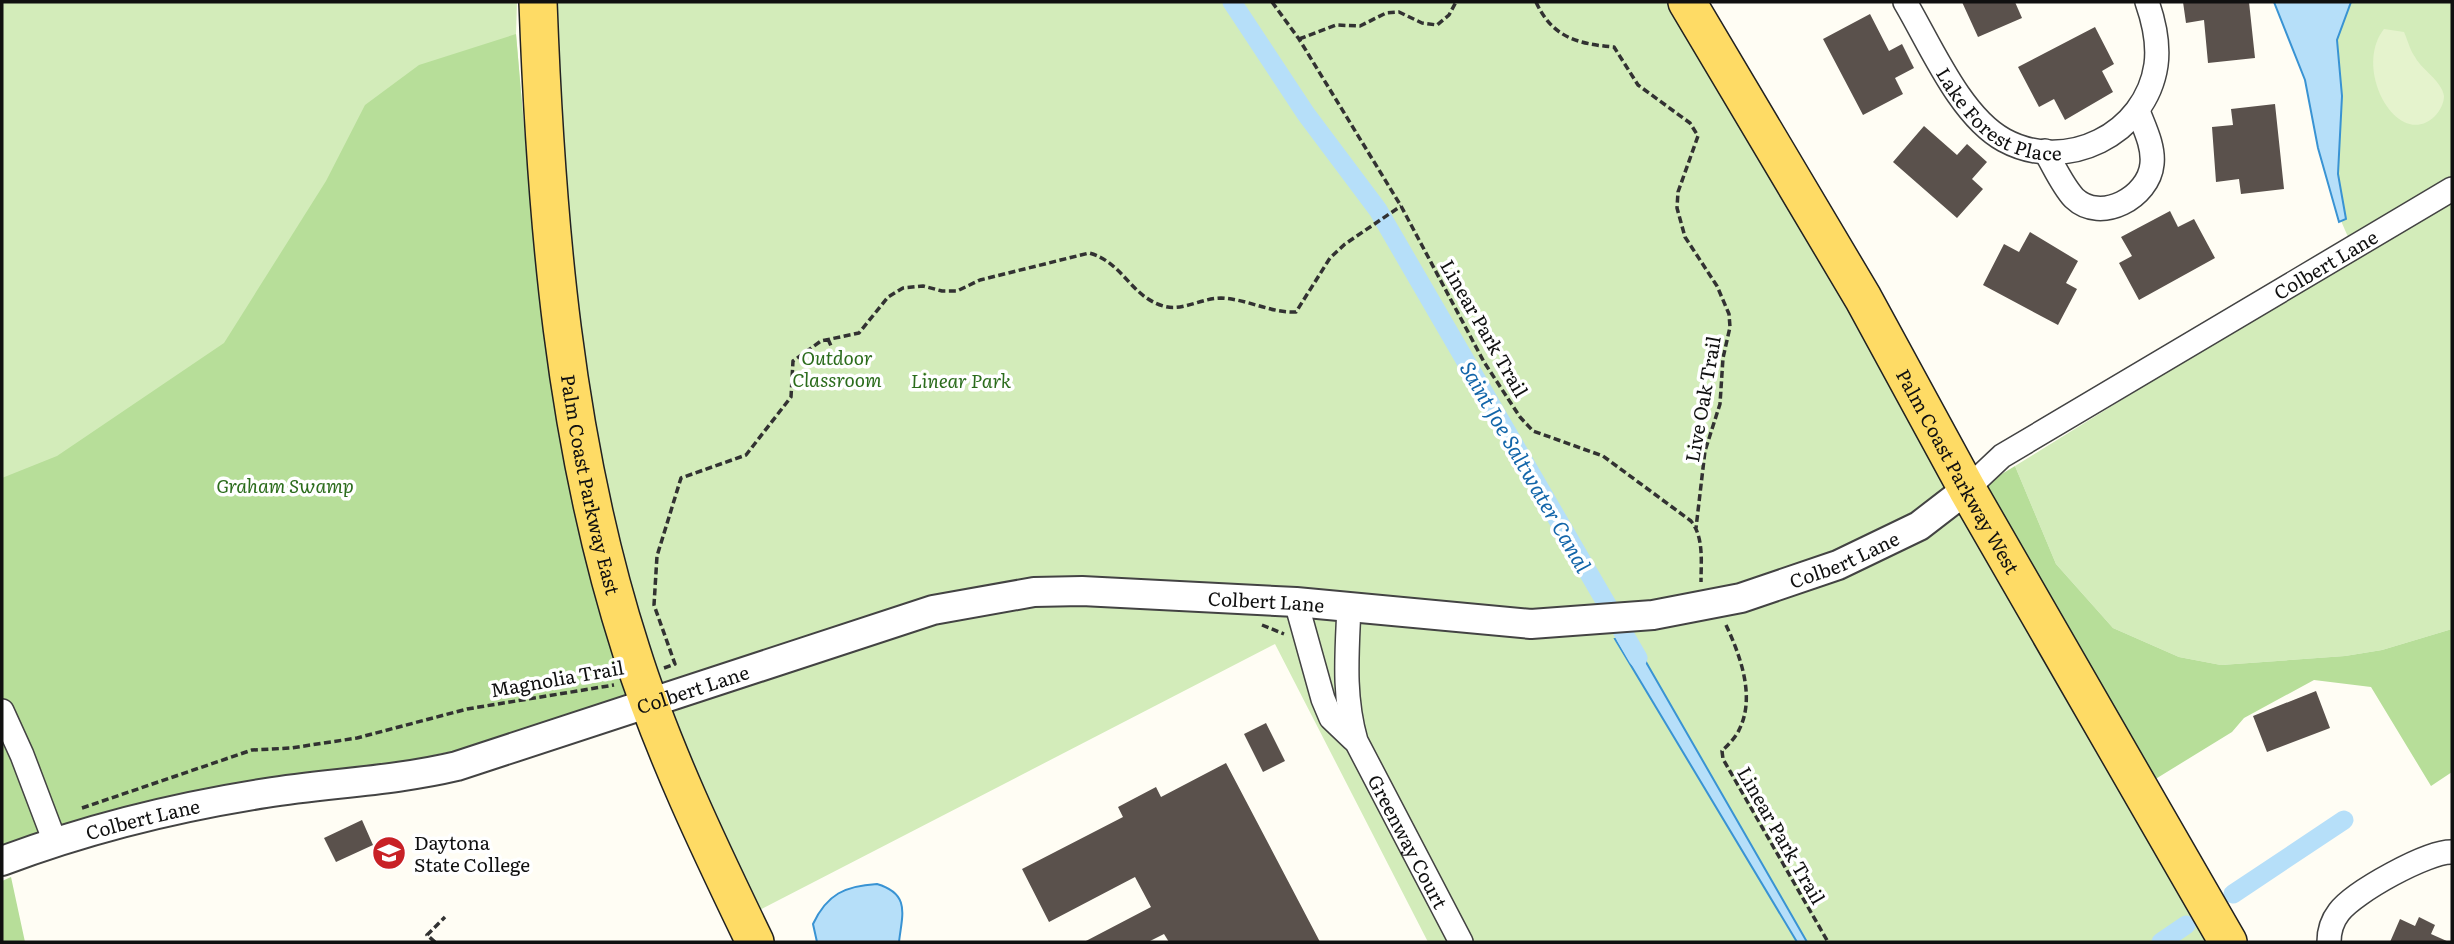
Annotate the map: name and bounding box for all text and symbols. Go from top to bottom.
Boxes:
street label: Lake Forest Place [1930,62,2062,166]
street label: Colbert Lane [2268,222,2383,306]
street label: Linear Park Trail [1434,254,1536,402]
street label: Live Oak Trail [1677,334,1727,464]
park label: Outdoor Classroom [792,343,882,393]
water label: Saint Joe Saltwater Canal [1454,355,1600,577]
street label: Palm Coast Parkway West [1890,363,2027,579]
park label: Linear Park [911,366,1012,394]
street label: Palm Coast Parkway East [555,372,628,598]
park label: Graham Swamp [216,471,354,499]
street label: Colbert Lane [1785,524,1904,595]
street label: Colbert Lane [1207,583,1326,619]
street label: Magnolia Trail [488,652,626,704]
street label: Colbert Lane [633,657,753,720]
street label: Linear Park Trail [1731,761,1833,909]
street label: Greenway Court [1362,769,1455,914]
street label: Colbert Lane [82,791,202,846]
place label: Daytona State College [414,828,530,878]
school or university icon: Daytona State College [370,834,408,872]

